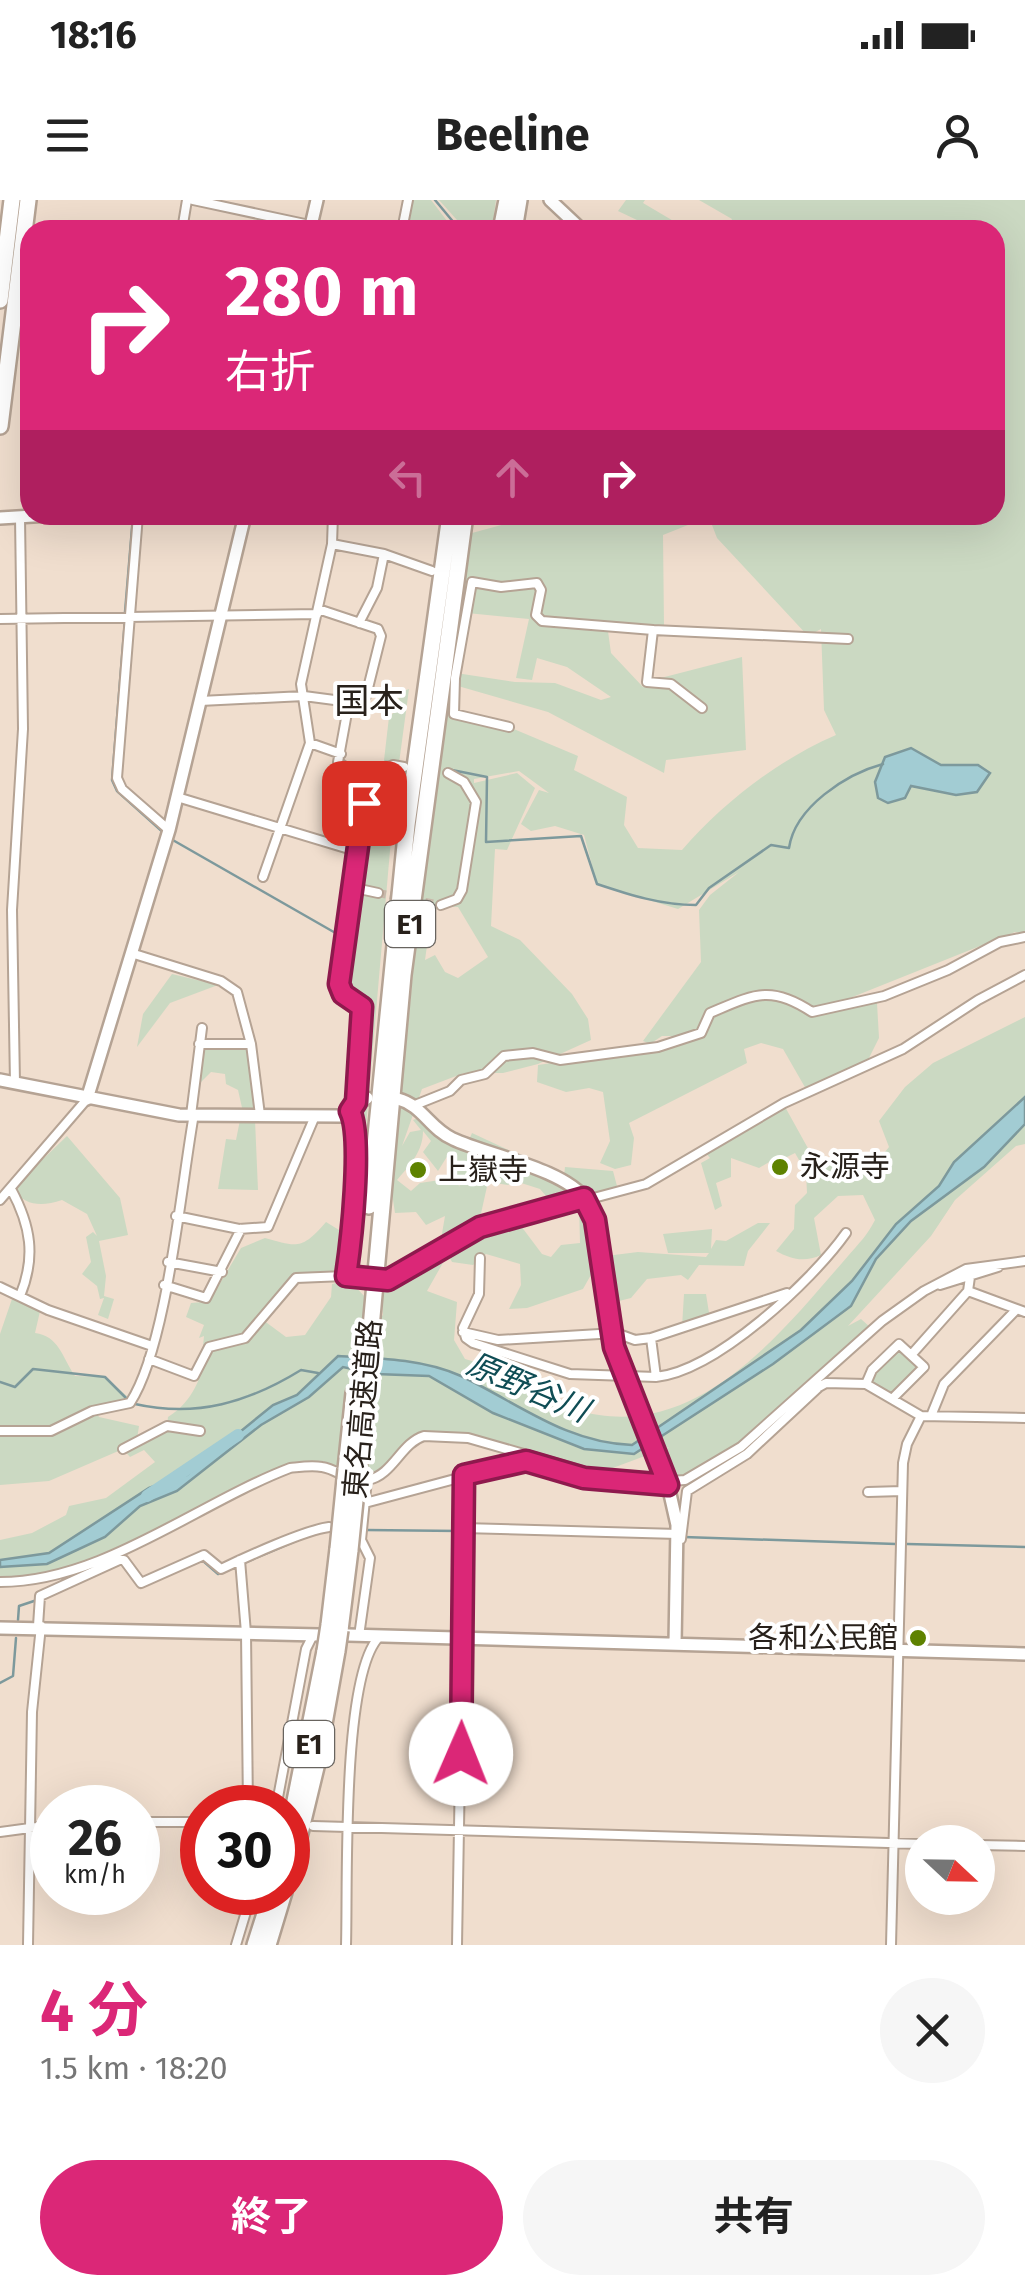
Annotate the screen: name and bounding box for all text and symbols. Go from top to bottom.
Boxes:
text: 18:16 [50,12,137,58]
icon: menu [40,108,95,163]
text: Beeline [435,108,590,162]
icon: person [930,108,985,163]
text: 280 m [225,250,419,334]
icon: right [60,260,190,390]
text: 右折 [225,345,315,399]
icon: left [380,450,435,505]
icon: ahead [485,450,540,505]
icon: right [590,450,645,505]
district label: 国本 [334,680,404,722]
pin [322,761,407,846]
icon: arrive [337,776,392,831]
road number: E1 [385,901,435,947]
place label: 永源寺 [800,1149,890,1185]
place label: 上嶽寺 [438,1152,528,1188]
marker: 永源寺 [769,1156,791,1178]
marker: 上嶽寺 [407,1159,429,1181]
street label: 東名高速道路 [337,1318,389,1500]
water label: 原野谷川 [462,1345,597,1431]
place label: 各和公民館 [748,1620,898,1656]
marker: 各和公民館 [907,1627,929,1649]
position arrow [409,1702,513,1806]
road number: E1 [284,1721,334,1767]
speed limit sign: 30 [180,1785,310,1915]
text: 26 [68,1808,122,1868]
north arrow [905,1825,995,1915]
map controls [905,1825,995,1915]
text: km/h [64,1860,126,1890]
text: 4 分 [40,1975,148,2047]
button: close [880,1978,985,2083]
text: 1.5 km · 18:20 [40,2049,228,2087]
button: 終了 [40,2160,503,2275]
button: 共有 [523,2160,985,2275]

